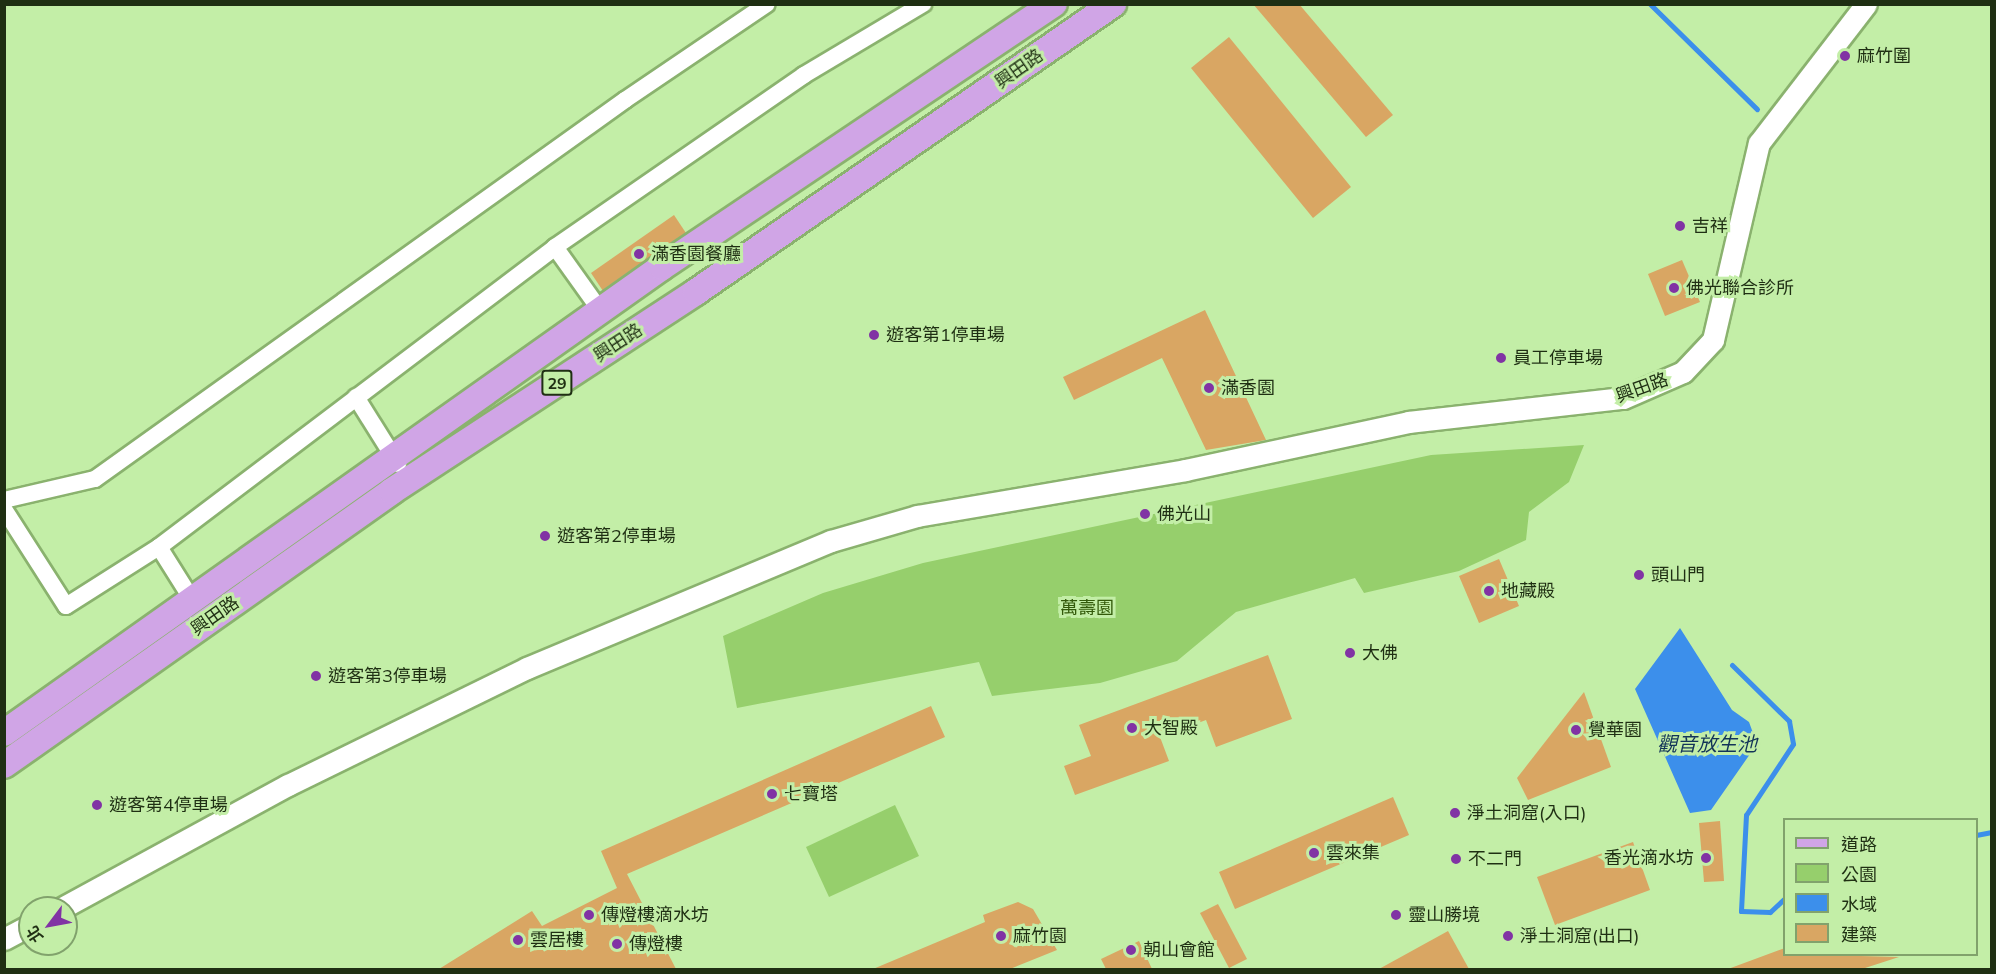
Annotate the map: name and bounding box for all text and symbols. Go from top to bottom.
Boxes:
street label: 興田路 [991,45,1047,93]
place label: 麻竹圍 [1857,45,1911,67]
marker: 麻竹圍 [1838,49,1852,63]
place label: 吉祥 [1692,215,1728,237]
marker: 吉祥 [1673,219,1687,233]
place label: 滿香園餐廳 [651,243,741,265]
marker: 滿香園餐廳 [632,247,646,261]
place label: 佛光聯合診所 [1686,277,1794,299]
marker: 佛光聯合診所 [1667,281,1681,295]
street label: 興田路 [589,319,647,367]
place label: 遊客第1停車場 [886,324,1005,346]
marker: 遊客第1停車場 [867,328,881,342]
place label: 員工停車場 [1513,347,1603,369]
marker: 員工停車場 [1494,351,1508,365]
street label: 興田路 [1613,369,1671,407]
road number: 29 [540,370,574,396]
place label: 滿香園 [1221,377,1275,399]
marker: 滿香園 [1202,381,1216,395]
place label: 佛光山 [1157,503,1211,525]
marker: 佛光山 [1138,507,1152,521]
place label: 遊客第2停車場 [557,525,676,547]
marker: 遊客第2停車場 [538,529,552,543]
place label: 頭山門 [1651,564,1705,586]
marker: 頭山門 [1632,568,1646,582]
place label: 地藏殿 [1501,580,1555,602]
marker: 地藏殿 [1482,584,1496,598]
street label: 興田路 [187,592,243,640]
park label: 萬壽園 [1060,597,1114,619]
place label: 大佛 [1362,642,1398,664]
marker: 大佛 [1343,646,1357,660]
place label: 遊客第3停車場 [328,665,447,687]
marker: 遊客第3停車場 [309,669,323,683]
place label: 大智殿 [1144,717,1198,739]
place label: 覺華園 [1588,719,1642,741]
marker: 大智殿 [1125,721,1139,735]
marker: 覺華園 [1569,723,1583,737]
water label: 觀音放生池 [1657,731,1757,755]
place label: 七寶塔 [784,783,838,805]
marker: 七寶塔 [765,787,779,801]
place label: 遊客第4停車場 [109,794,228,816]
marker: 遊客第4停車場 [90,798,104,812]
place label: 淨土洞窟(入口) [1467,802,1586,824]
marker: 淨土洞窟(入口) [1448,806,1462,820]
legend [1783,818,1978,956]
text: 道路 [1841,833,1877,856]
place label: 雲來集 [1326,842,1380,864]
marker: 雲來集 [1307,846,1321,860]
place label: 香光滴水坊 [1604,847,1694,869]
place label: 不二門 [1468,848,1522,870]
marker: 香光滴水坊 [1699,851,1713,865]
marker: 不二門 [1449,852,1463,866]
text: 公園 [1841,863,1877,886]
text: 水域 [1841,893,1877,916]
north arrow [18,896,78,956]
place label: 傳燈樓滴水坊 [601,904,709,926]
place label: 靈山勝境 [1408,904,1480,926]
marker: 傳燈樓滴水坊 [582,908,596,922]
marker: 靈山勝境 [1389,908,1403,922]
text: 北 [22,922,47,947]
text: 建築 [1841,923,1877,946]
place label: 麻竹園 [1013,925,1067,947]
place label: 淨土洞窟(出口) [1520,925,1639,947]
place label: 雲居樓 [530,929,584,951]
marker: 麻竹園 [994,929,1008,943]
marker: 淨土洞窟(出口) [1501,929,1515,943]
marker: 雲居樓 [511,933,525,947]
place label: 傳燈樓 [629,933,683,955]
marker: 傳燈樓 [610,937,624,951]
place label: 朝山會館 [1143,939,1215,961]
marker: 朝山會館 [1124,943,1138,957]

